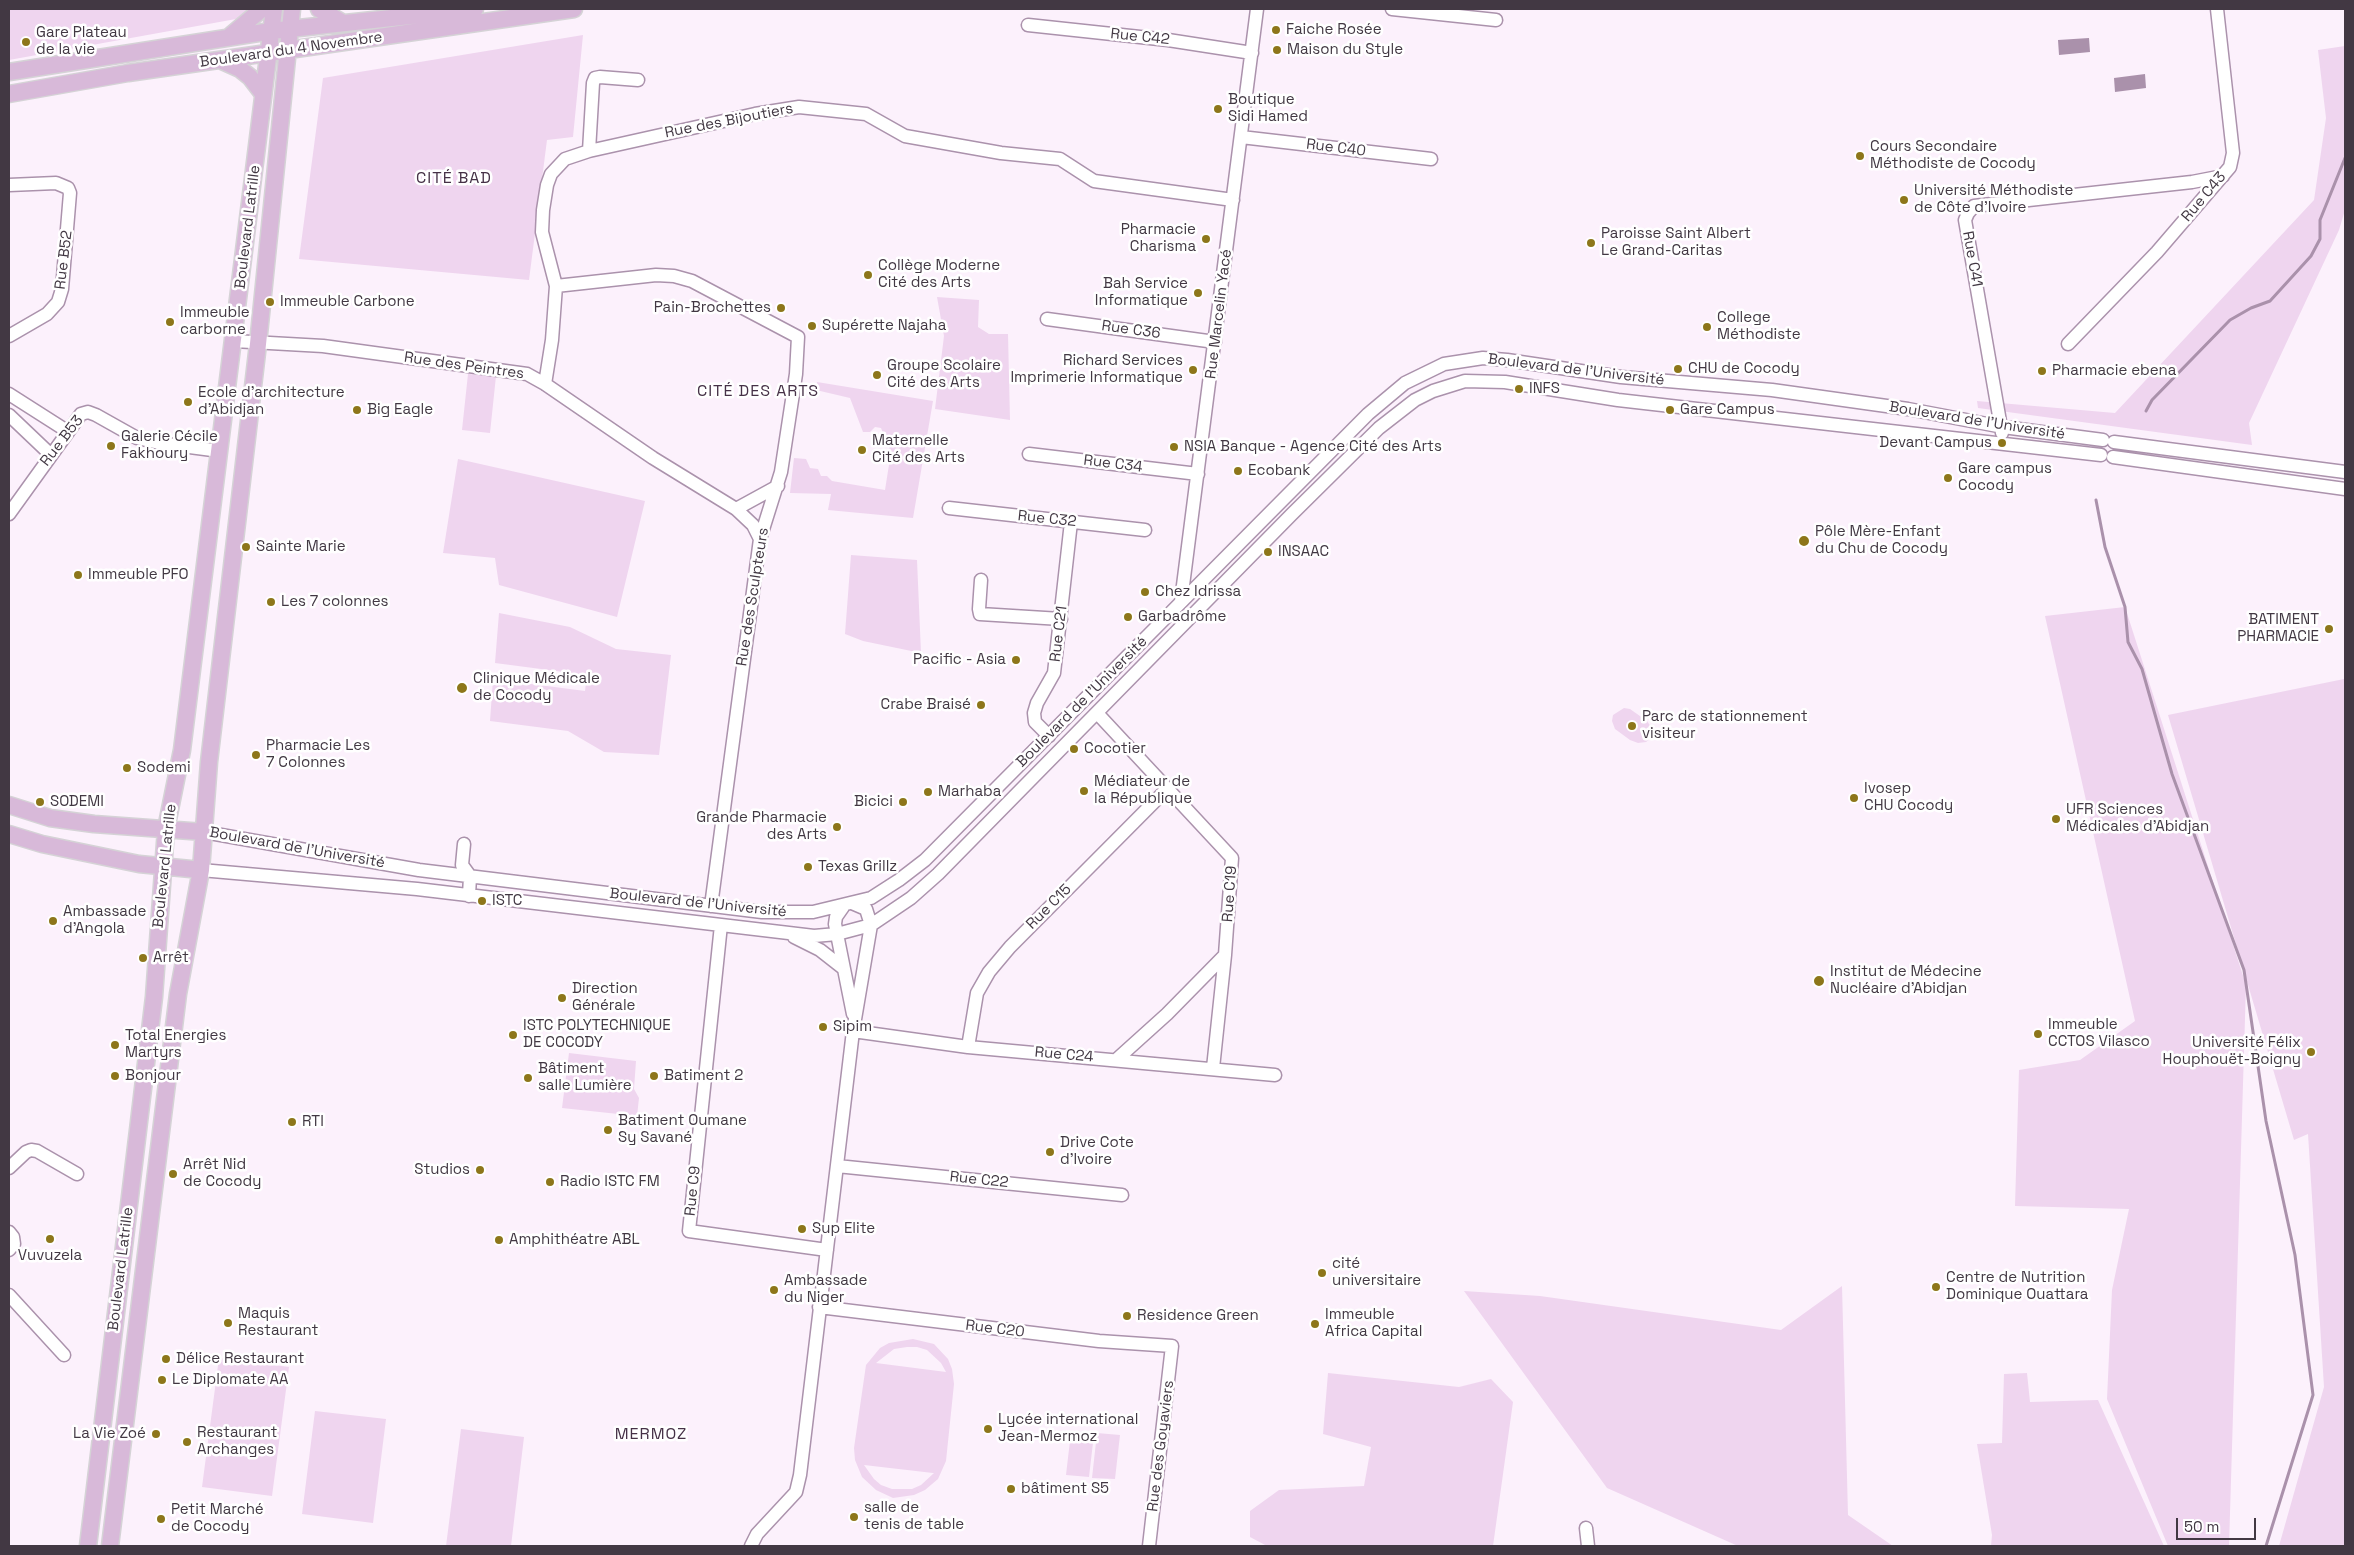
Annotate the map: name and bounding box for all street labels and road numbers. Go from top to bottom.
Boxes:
street label: Rue C42 [1110,25,1170,49]
street label: Boulevard du 4 Novembre [198,28,384,72]
street label: Rue des Bijoutiers [663,100,795,142]
street label: Rue C40 [1305,135,1367,161]
street label: Boulevard Latrille [231,164,265,290]
street label: Rue C43 [2178,168,2230,226]
street label: Rue B52 [51,230,77,290]
street label: Rue C41 [1958,230,1986,288]
street label: Rue Marcelin Yacé [1202,248,1236,380]
street label: Rue C36 [1100,317,1162,343]
street label: Rue des Peintres [403,349,525,383]
street label: Boulevard de l'Université [1487,350,1665,390]
street label: Boulevard de l'Université [1888,398,2066,444]
street label: Rue B53 [37,412,87,470]
street label: Rue C34 [1082,451,1144,477]
street label: Rue C32 [1017,507,1077,531]
street label: Rue des Sculpteurs [733,526,773,668]
street label: Rue C21 [1047,605,1071,663]
street label: Boulevard de l'Université [1013,633,1151,771]
street label: Boulevard Latrille [150,803,180,929]
street label: Boulevard de l'Université [208,824,386,872]
street label: Rue C19 [1219,865,1241,923]
street label: Rue C15 [1023,881,1075,933]
street label: Boulevard de l'Université [609,885,787,921]
street label: Rue C24 [1034,1043,1094,1067]
street label: Rue C9 [681,1165,705,1217]
street label: Rue C22 [949,1168,1009,1192]
street label: Boulevard Latrille [104,1206,138,1332]
street label: Rue C20 [964,1316,1026,1342]
street label: Rue des Goyaviers [1144,1379,1178,1513]

